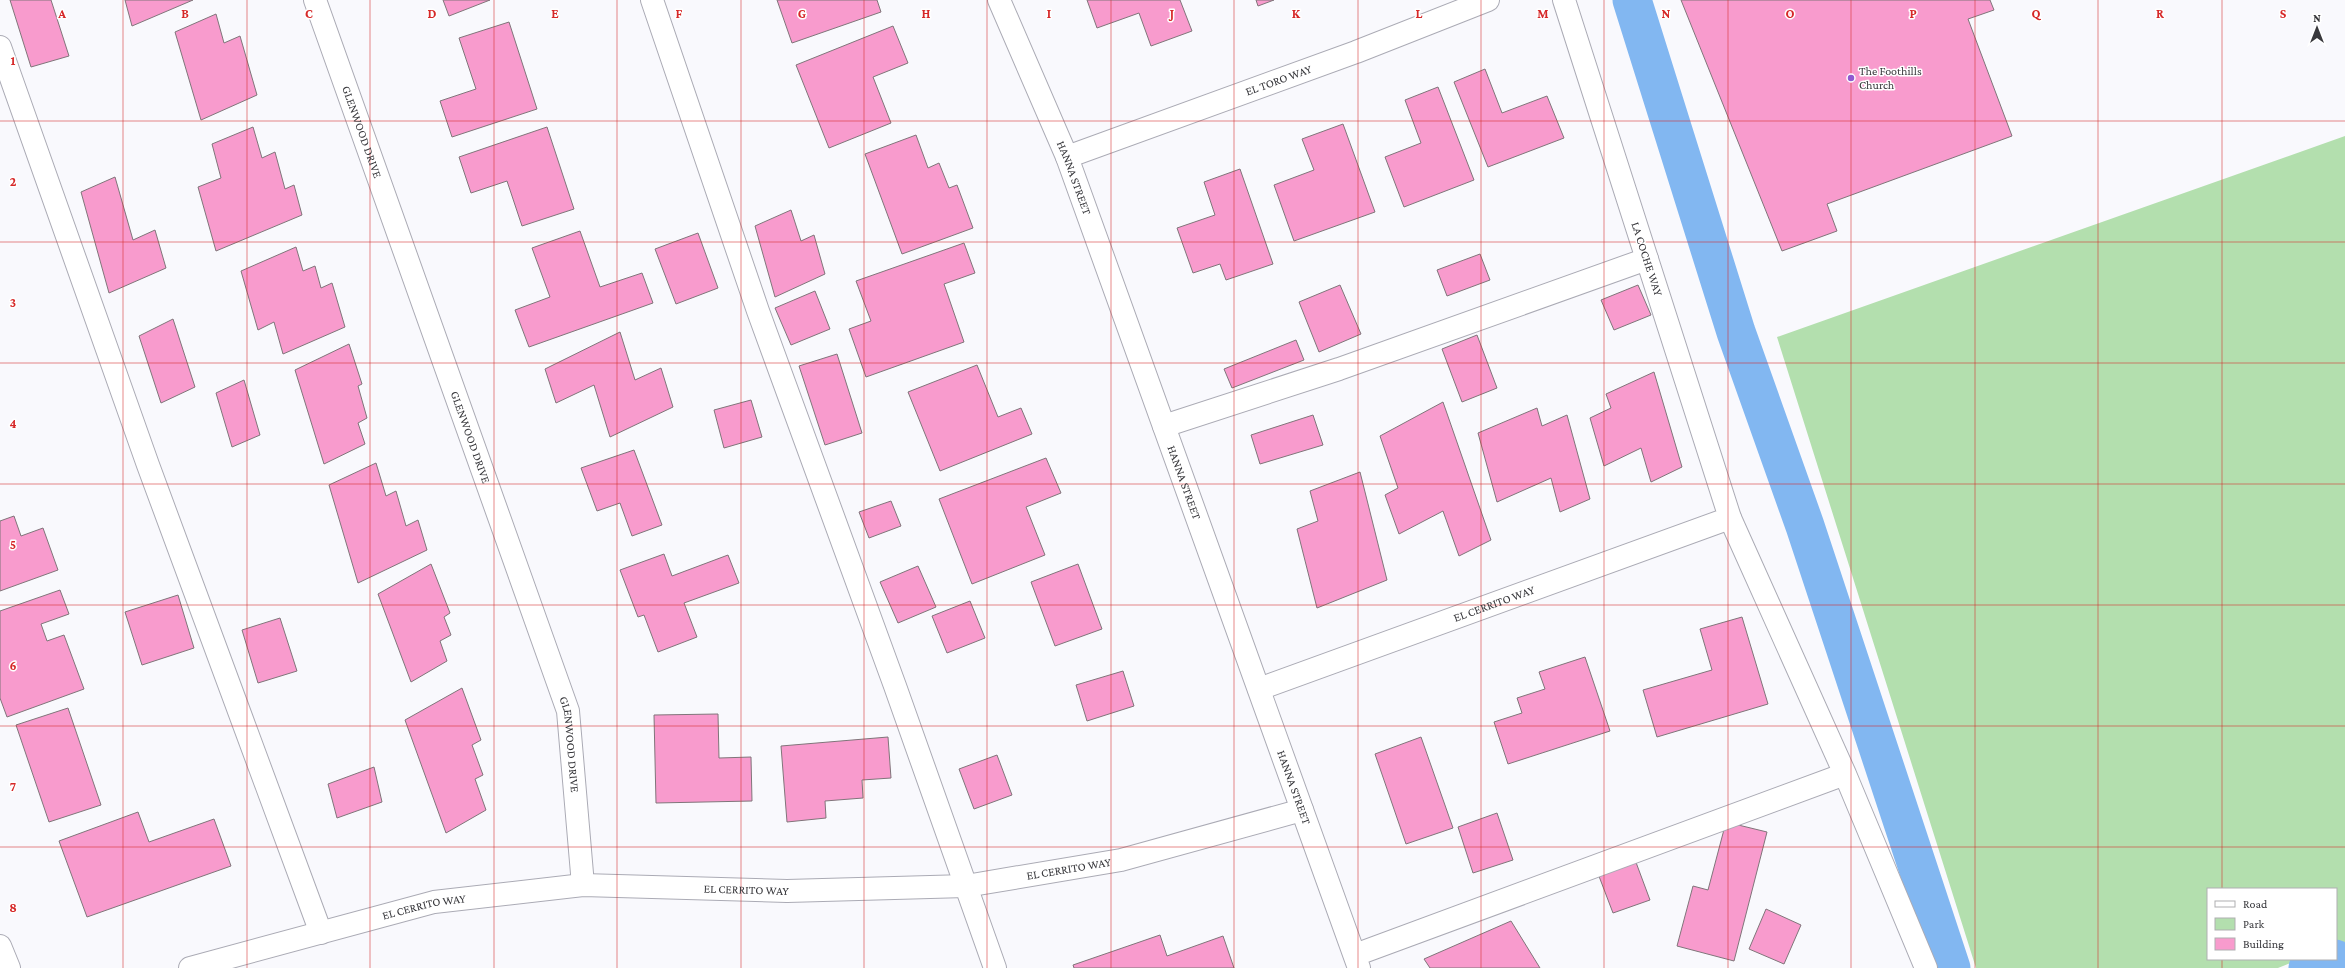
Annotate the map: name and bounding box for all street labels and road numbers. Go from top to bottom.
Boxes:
street label: EL TORO WAY [1244,62,1314,99]
street label: GLENWOOD DRIVE [339,84,385,180]
street label: HANNA STREET [1054,139,1094,217]
street label: LA COCHE WAY [1628,220,1666,298]
street label: GLENWOOD DRIVE [448,389,494,486]
street label: HANNA STREET [1164,443,1204,522]
street label: EL CERRITO WAY [1452,582,1537,625]
street label: GLENWOOD DRIVE [556,694,582,794]
street label: HANNA STREET [1274,748,1314,827]
street label: EL CERRITO WAY [1025,855,1113,883]
street label: EL CERRITO WAY [703,882,790,898]
street label: EL CERRITO WAY [381,891,467,923]

